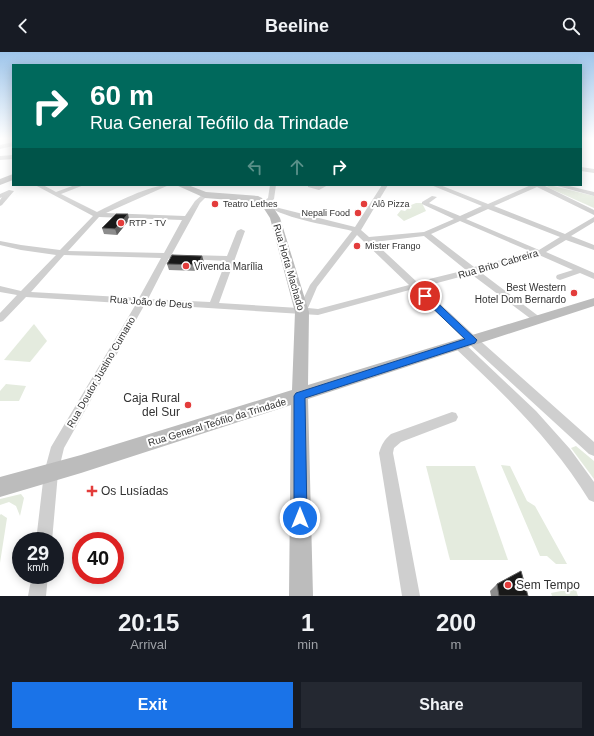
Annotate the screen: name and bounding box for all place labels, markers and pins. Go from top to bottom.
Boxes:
marker: Teatro Lethes [210,199,220,209]
place label: Teatro Lethes [223,199,278,209]
marker: Alô Pizza [359,199,369,209]
place label: Alô Pizza [372,199,410,209]
place label: Nepali Food [301,208,350,218]
marker: Nepali Food [353,208,363,218]
marker: RTP - TV [116,218,126,228]
place label: RTP - TV [129,218,166,228]
marker: Mister Frango [352,241,362,251]
place label: Mister Frango [365,241,421,251]
marker: Vivenda Marília [181,261,191,271]
place label: Vivenda Marília [194,261,263,272]
pin [408,279,442,313]
place label: Best Western Hotel Dom Bernardo [475,282,566,305]
marker: Best Western Hotel Dom Bernardo [569,288,579,298]
place label: Caja Rural del Sur [123,391,180,419]
marker: Caja Rural del Sur [183,400,193,410]
place label: Os Lusíadas [101,484,168,498]
marker: Os Lusíadas [86,485,98,497]
place label: Sem Tempo [516,578,580,592]
marker: Sem Tempo [503,580,513,590]

